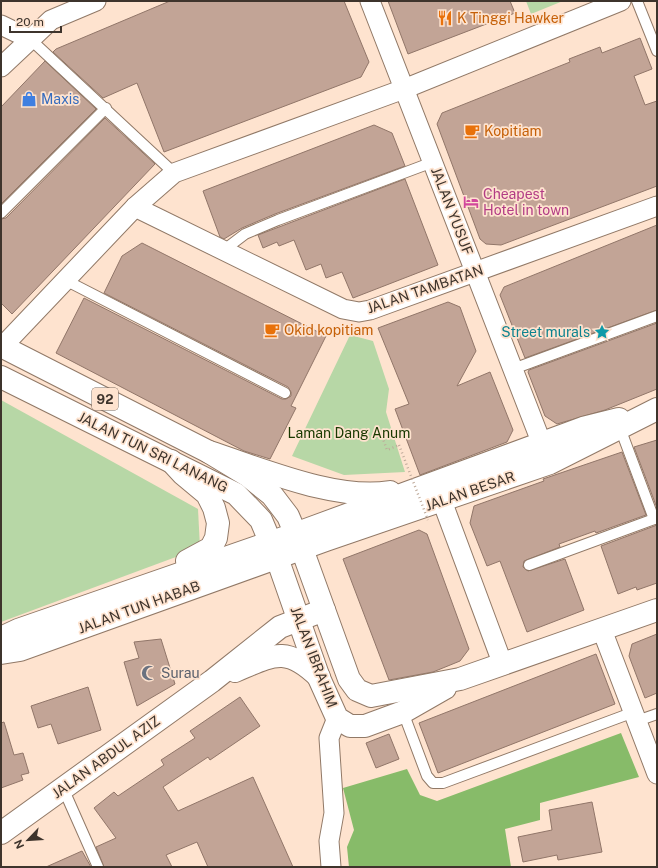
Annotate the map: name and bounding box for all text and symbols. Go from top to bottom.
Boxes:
scale bar [10,8,61,34]
restaurant icon: K Tinggi Hawker [436,9,454,27]
place label: K Tinggi Hawker [457,10,564,26]
text: 20 m [16,15,44,29]
shop icon: Maxis [20,90,38,108]
place label: Maxis [41,91,79,107]
cafe icon: Kopitiam [463,122,481,140]
place label: Kopitiam [484,123,542,139]
street label: JALAN YUSUF [428,165,476,257]
place label: Cheapest Hotel in town [483,186,569,218]
hotel icon: Cheapest Hotel in town [462,193,480,211]
street label: JALAN TAMBATAN [365,262,485,316]
cafe icon: Okid kopitiam [263,321,281,339]
place label: Okid kopitiam [284,322,373,338]
place icon: Street murals [593,323,611,341]
place label: Street murals [501,324,590,340]
road number: 92 [92,388,118,410]
street label: JALAN TUN SRI LANANG [75,409,231,495]
park label: Laman Dang Anum [288,425,410,441]
street label: JALAN BESAR [423,468,517,514]
street label: JALAN TUN HABAB [76,578,202,636]
street label: JALAN IBRAHIM [287,604,341,710]
mosque icon: Surau [140,664,158,682]
place label: Surau [161,665,200,681]
street label: JALAN ABDUL AZIZ [49,712,163,801]
north arrow [8,820,48,860]
text: N [12,838,26,851]

